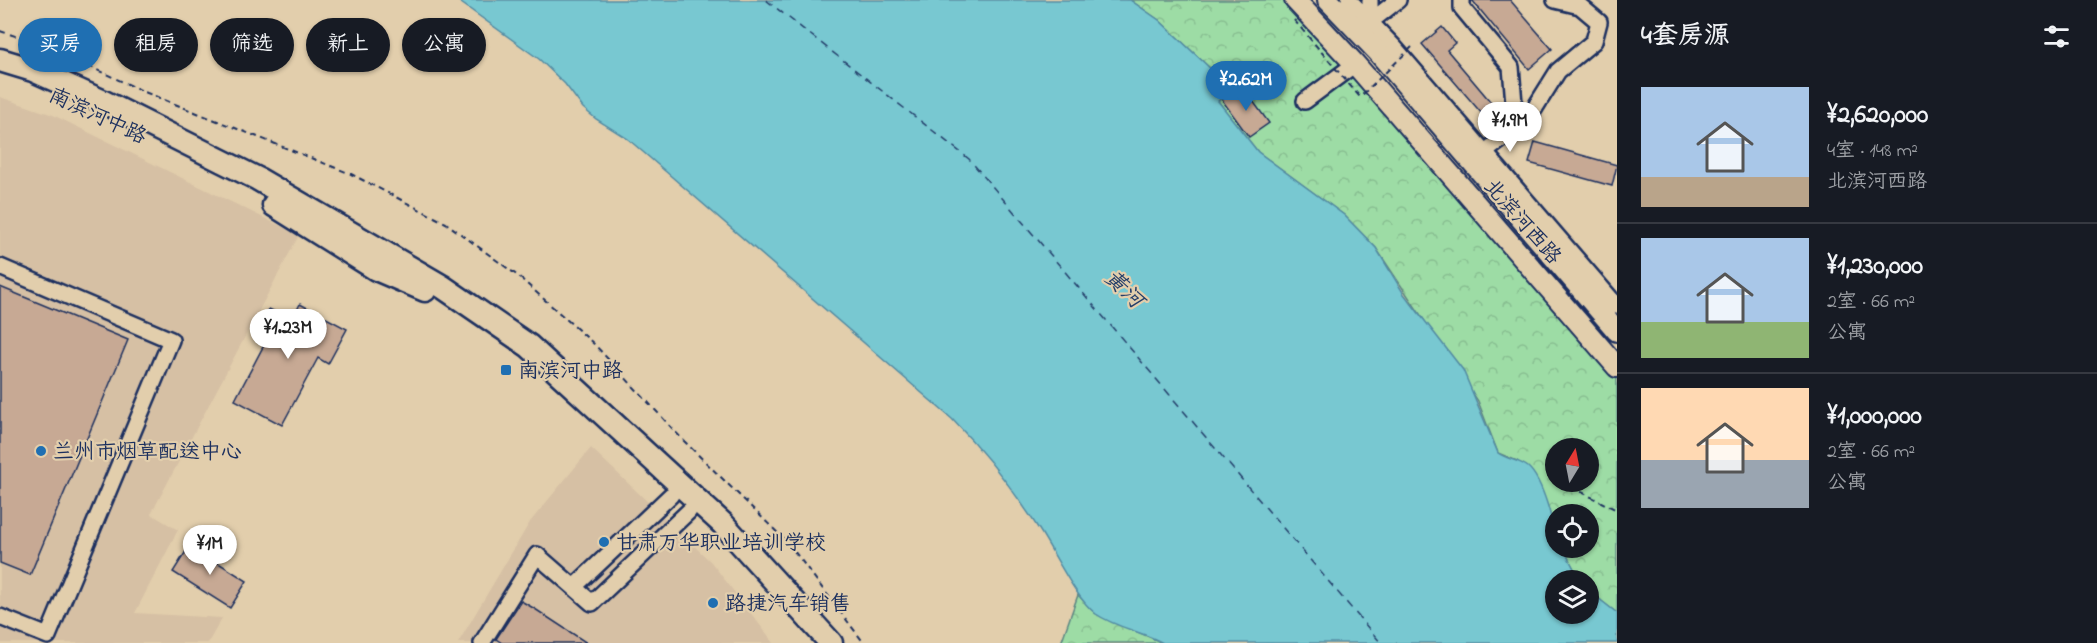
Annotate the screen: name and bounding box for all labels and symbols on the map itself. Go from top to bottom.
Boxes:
pin: ¥2.62M [1197,61,1295,112]
street label: 南滨河中路 [43,81,151,153]
pin: ¥1.9M [1468,102,1552,153]
street label: 北滨河西路 [1476,173,1567,272]
water label: 黄河 [1096,263,1152,319]
pin: ¥1.23M [239,309,337,360]
place label: 南滨河中路 [518,357,623,387]
marker: 南滨河中路 [499,363,513,377]
place label: 兰州市烟草配送中心 [53,438,242,468]
north arrow [1545,438,1599,492]
marker: 兰州市烟草配送中心 [34,444,48,458]
pin: ¥1M [181,525,239,576]
place label: 甘肃万华职业培训学校 [616,529,826,559]
marker: 甘肃万华职业培训学校 [597,535,611,549]
place label: 路捷汽车销售 [725,590,851,620]
marker: 路捷汽车销售 [706,596,720,610]

